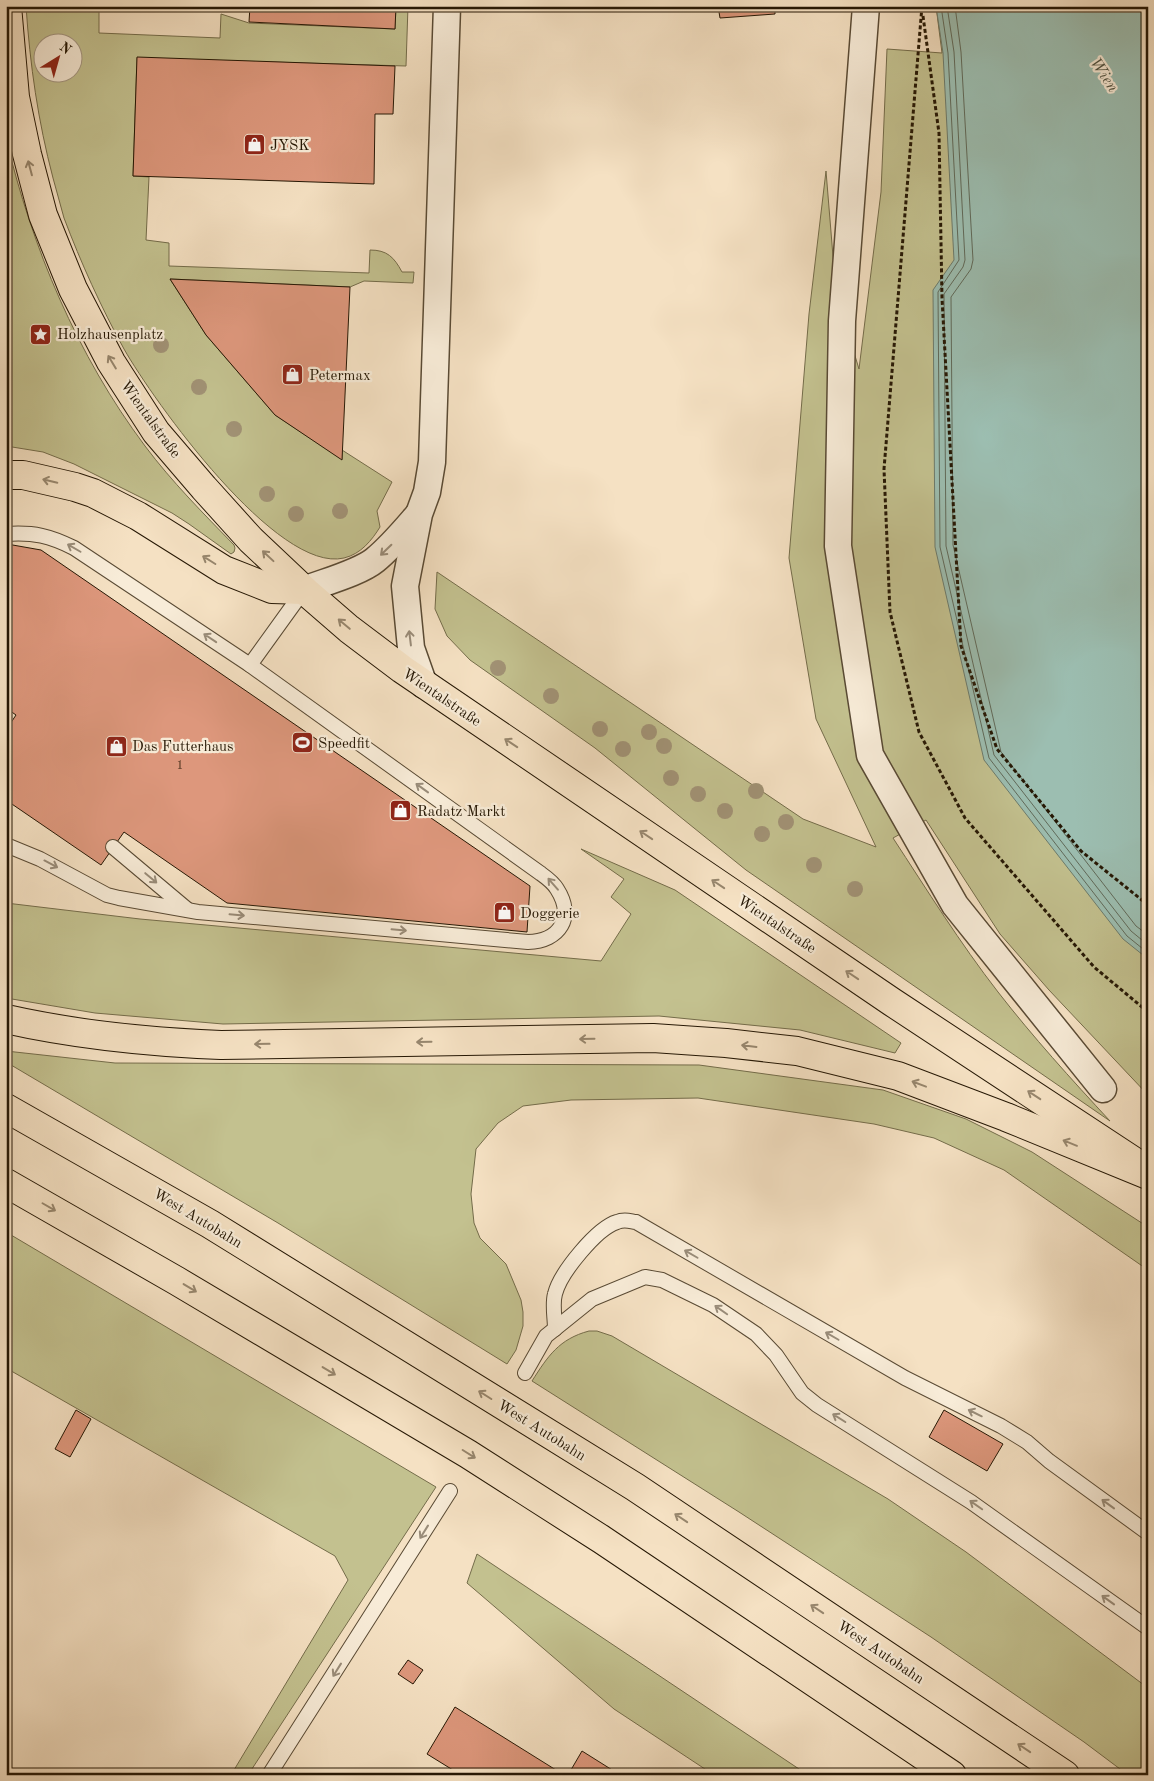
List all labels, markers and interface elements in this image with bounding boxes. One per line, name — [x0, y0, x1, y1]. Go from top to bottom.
north arrow — [32, 32, 82, 82]
text: N — [57, 40, 74, 57]
water label: Wien — [1086, 55, 1121, 95]
shop icon: JYSK — [242, 133, 266, 157]
place label: JYSK — [270, 139, 310, 154]
one-way arrow — [25, 160, 34, 176]
place icon: Holzhausenplatz — [29, 322, 53, 346]
place label: Holzhausenplatz — [57, 328, 163, 343]
one-way arrow — [106, 356, 116, 370]
shop icon: Petermax — [281, 363, 305, 387]
place label: Petermax — [309, 369, 371, 384]
street label: Wientalstraße — [117, 379, 183, 461]
one-way arrow — [43, 476, 59, 485]
one-way arrow — [68, 543, 82, 553]
one-way arrow — [380, 543, 392, 555]
one-way arrow — [262, 550, 275, 562]
one-way arrow — [202, 555, 216, 565]
one-way arrow — [337, 618, 350, 630]
one-way arrow — [405, 631, 415, 647]
one-way arrow — [203, 633, 217, 643]
street label: Wientalstraße — [399, 667, 483, 730]
sports icon: Speedfit — [290, 731, 314, 755]
shop icon: Das Futterhaus — [104, 734, 128, 758]
place label: Speedfit — [318, 737, 370, 752]
one-way arrow — [504, 738, 518, 748]
place label: Das Futterhaus — [132, 740, 234, 755]
house number: 1 — [177, 760, 183, 772]
one-way arrow — [415, 783, 429, 793]
shop icon: Radatz Markt — [389, 799, 413, 823]
place label: Radatz Markt — [417, 805, 506, 820]
one-way arrow — [639, 829, 653, 839]
one-way arrow — [43, 860, 58, 870]
one-way arrow — [144, 873, 157, 884]
one-way arrow — [547, 878, 558, 891]
one-way arrow — [711, 878, 725, 888]
street label: Wientalstraße — [734, 894, 818, 957]
shop icon: Doggerie — [492, 901, 516, 925]
place label: Doggerie — [520, 907, 579, 922]
one-way arrow — [229, 911, 245, 920]
one-way arrow — [391, 926, 407, 935]
one-way arrow — [845, 970, 859, 980]
one-way arrow — [579, 1034, 596, 1044]
one-way arrow — [417, 1037, 433, 1047]
one-way arrow — [254, 1039, 270, 1049]
one-way arrow — [741, 1041, 757, 1051]
one-way arrow — [912, 1079, 927, 1088]
one-way arrow — [1027, 1090, 1041, 1100]
one-way arrow — [1063, 1138, 1078, 1148]
street label: West Autobahn — [150, 1187, 244, 1252]
one-way arrow — [41, 1203, 55, 1213]
one-way arrow — [684, 1249, 699, 1259]
one-way arrow — [182, 1284, 196, 1294]
one-way arrow — [714, 1305, 728, 1315]
one-way arrow — [824, 1331, 839, 1341]
one-way arrow — [322, 1367, 336, 1377]
one-way arrow — [478, 1389, 492, 1399]
street label: West Autobahn — [494, 1398, 588, 1464]
one-way arrow — [967, 1408, 982, 1418]
one-way arrow — [832, 1413, 846, 1423]
one-way arrow — [461, 1450, 475, 1460]
one-way arrow — [1102, 1499, 1115, 1510]
one-way arrow — [969, 1500, 983, 1510]
one-way arrow — [675, 1513, 689, 1523]
one-way arrow — [419, 1525, 429, 1539]
one-way arrow — [1101, 1595, 1115, 1605]
one-way arrow — [810, 1604, 824, 1614]
street label: West Autobahn — [834, 1619, 926, 1688]
one-way arrow — [332, 1662, 342, 1676]
one-way arrow — [1018, 1743, 1032, 1753]

